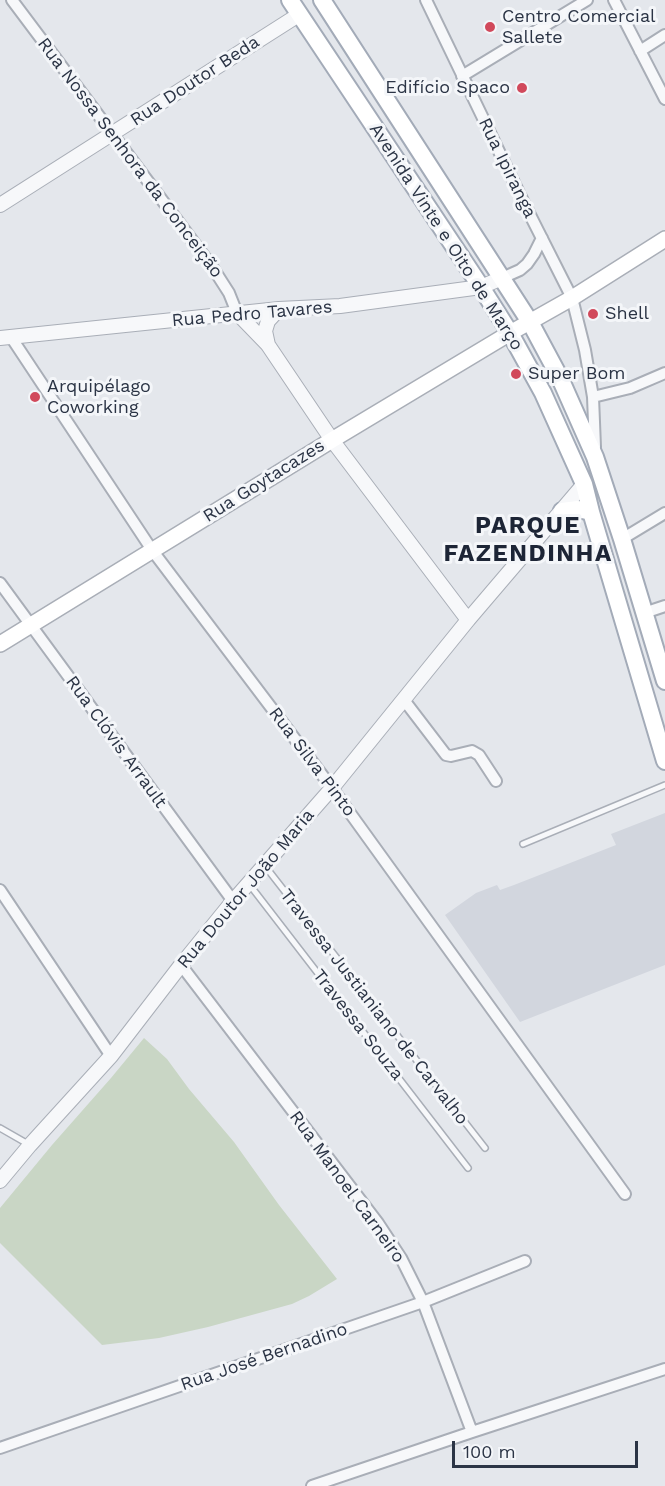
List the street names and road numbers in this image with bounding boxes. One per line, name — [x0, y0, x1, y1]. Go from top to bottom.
street label: Rua Doutor Beda — [126, 31, 264, 131]
street label: Rua Nossa Senhora da Conceição — [33, 34, 227, 282]
street label: Rua Ipiranga — [473, 114, 541, 222]
street label: Avenida Vinte e Oito de Março — [364, 119, 528, 355]
street label: Rua Pedro Tavares — [171, 296, 333, 332]
street label: Rua Goytacazes — [199, 435, 329, 527]
street label: Rua Clóvis Arrault — [61, 672, 171, 812]
street label: Rua Silva Pinto — [264, 703, 360, 821]
street label: Rua Doutor João Maria — [173, 805, 319, 973]
street label: Travessa Justianiano de Carvalho — [275, 885, 473, 1129]
street label: Travessa Souza — [308, 965, 408, 1085]
street label: Rua Manoel Carneiro — [285, 1107, 409, 1267]
street label: Rua José Bernadino — [178, 1318, 350, 1396]

